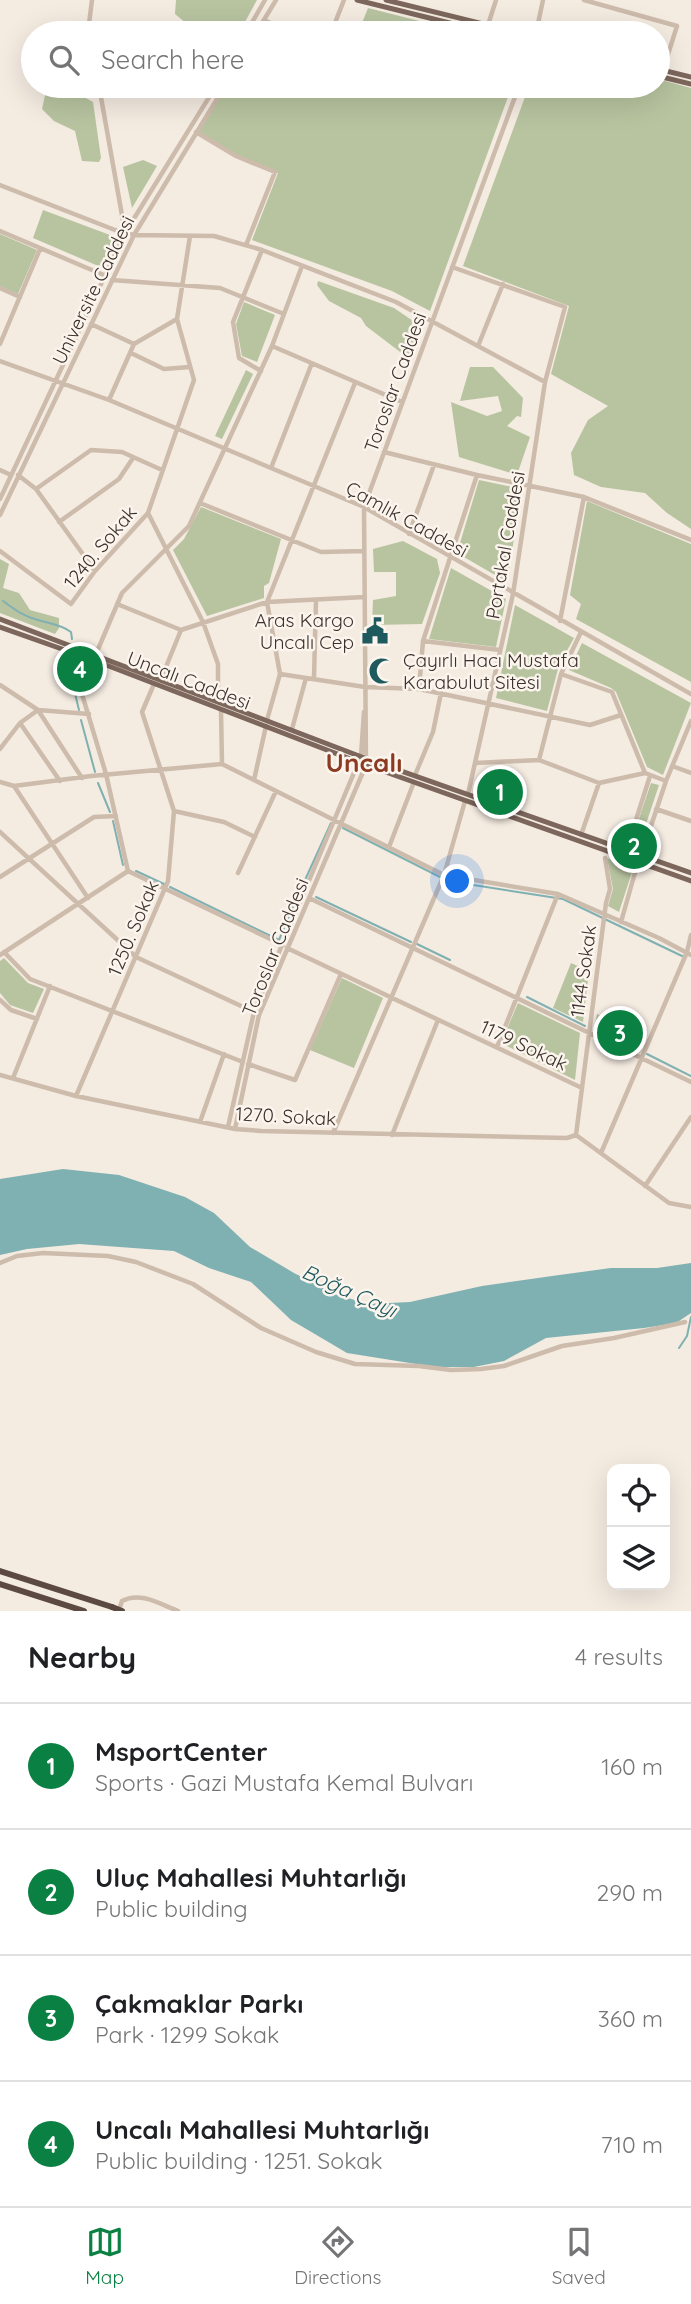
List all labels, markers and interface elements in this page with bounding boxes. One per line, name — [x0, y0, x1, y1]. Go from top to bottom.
search box — [21, 21, 670, 98]
icon: search — [45, 41, 83, 79]
text: Search here — [101, 43, 245, 76]
street label: Universite Caddesi — [47, 212, 139, 368]
street label: Toroslar Caddesi — [359, 309, 431, 455]
street label: Portakal Caddesi — [480, 469, 530, 621]
street label: Çamlık Caddesi — [342, 476, 472, 562]
street label: 1240. Sokak — [58, 501, 142, 593]
place label: Aras Kargo Uncalı Cep — [255, 608, 354, 654]
public building icon: Aras Kargo Uncalı Cep — [360, 616, 390, 646]
pin: 4 — [57, 643, 103, 695]
street label: Uncalı Caddesi — [124, 645, 254, 715]
place label: Çayırlı Hacı Mustafa Karabulut Sitesi — [403, 648, 579, 694]
mosque icon: Çayırlı Hacı Mustafa Karabulut Sitesi — [367, 656, 397, 686]
district label: Uncalı — [326, 746, 402, 779]
pin: 1 — [477, 766, 523, 818]
pin: 2 — [611, 820, 657, 872]
your location — [440, 864, 474, 898]
street label: Toroslar Caddesi — [236, 874, 314, 1020]
street label: 1250. Sokak — [102, 876, 164, 980]
street label: 1144 Sokak — [565, 923, 601, 1019]
pin: 3 — [597, 1007, 643, 1059]
street label: 1179 Sokak — [477, 1014, 571, 1076]
street label: 1270. Sokak — [235, 1101, 337, 1131]
water label: Boğa Çayı — [298, 1258, 402, 1323]
map controls — [607, 1464, 670, 1590]
button: locate — [607, 1464, 670, 1527]
button: layers — [607, 1527, 670, 1590]
text: Nearby — [28, 1638, 136, 1676]
text: 4 results — [575, 1642, 663, 1671]
text: MsportCenter — [95, 1735, 268, 1768]
text: 1 — [47, 1752, 55, 1781]
text: 160 m — [601, 1752, 663, 1781]
text: Sports · Gazi Mustafa Kemal Bulvarı — [95, 1768, 473, 1797]
text: Uluç Mahallesi Muhtarlığı — [95, 1861, 406, 1894]
text: 2 — [44, 1878, 58, 1907]
text: 290 m — [596, 1878, 663, 1907]
text: Public building — [95, 1894, 248, 1923]
text: Çakmaklar Parkı — [95, 1987, 303, 2020]
text: 3 — [45, 2004, 57, 2033]
text: 360 m — [598, 2004, 663, 2033]
text: Park · 1299 Sokak — [95, 2020, 279, 2049]
text: Uncalı Mahallesi Muhtarlığı — [95, 2113, 429, 2146]
text: 4 — [44, 2130, 58, 2159]
text: 710 m — [601, 2130, 663, 2159]
text: Public building · 1251. Sokak — [95, 2146, 383, 2175]
tab: Map — [85, 2223, 124, 2289]
tab: Directions — [294, 2223, 381, 2289]
tab: Saved — [552, 2223, 606, 2289]

